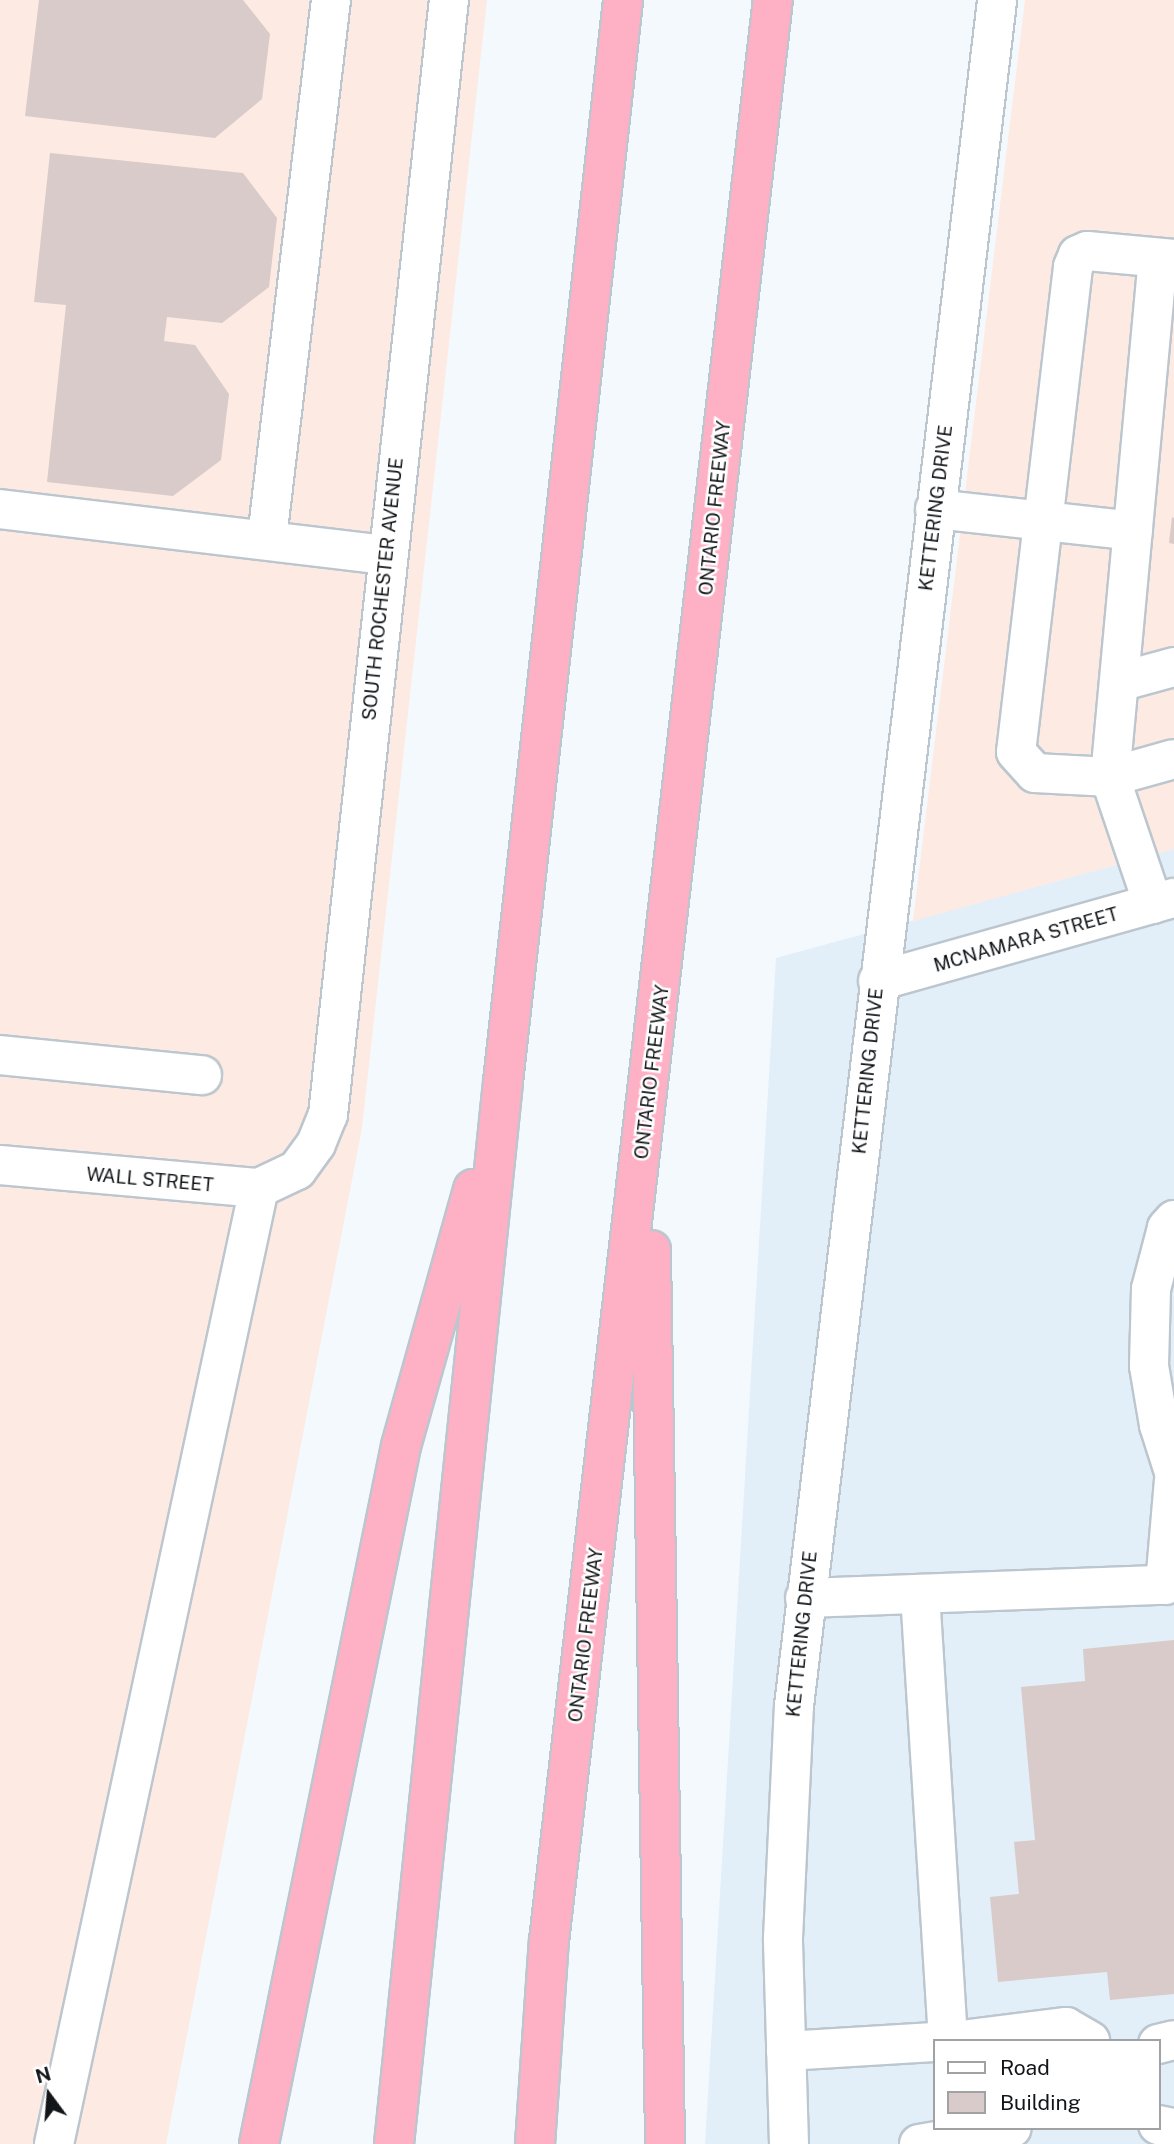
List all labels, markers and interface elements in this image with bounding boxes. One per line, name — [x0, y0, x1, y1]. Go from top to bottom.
street label: ONTARIO FREEWAY — [694, 419, 736, 597]
street label: KETTERING DRIVE — [915, 424, 957, 592]
street label: SOUTH ROCHESTER AVENUE — [358, 456, 408, 722]
street label: MCNAMARA STREET — [931, 903, 1121, 977]
street label: ONTARIO FREEWAY — [630, 983, 674, 1161]
street label: KETTERING DRIVE — [848, 987, 888, 1155]
street label: WALL STREET — [85, 1163, 215, 1197]
street label: ONTARIO FREEWAY — [564, 1546, 608, 1724]
street label: KETTERING DRIVE — [782, 1550, 822, 1718]
legend — [932, 2039, 1160, 2130]
text: Road — [1000, 2055, 1050, 2080]
north arrow — [14, 2060, 84, 2130]
text: N — [33, 2062, 53, 2087]
text: Building — [1000, 2090, 1081, 2115]

